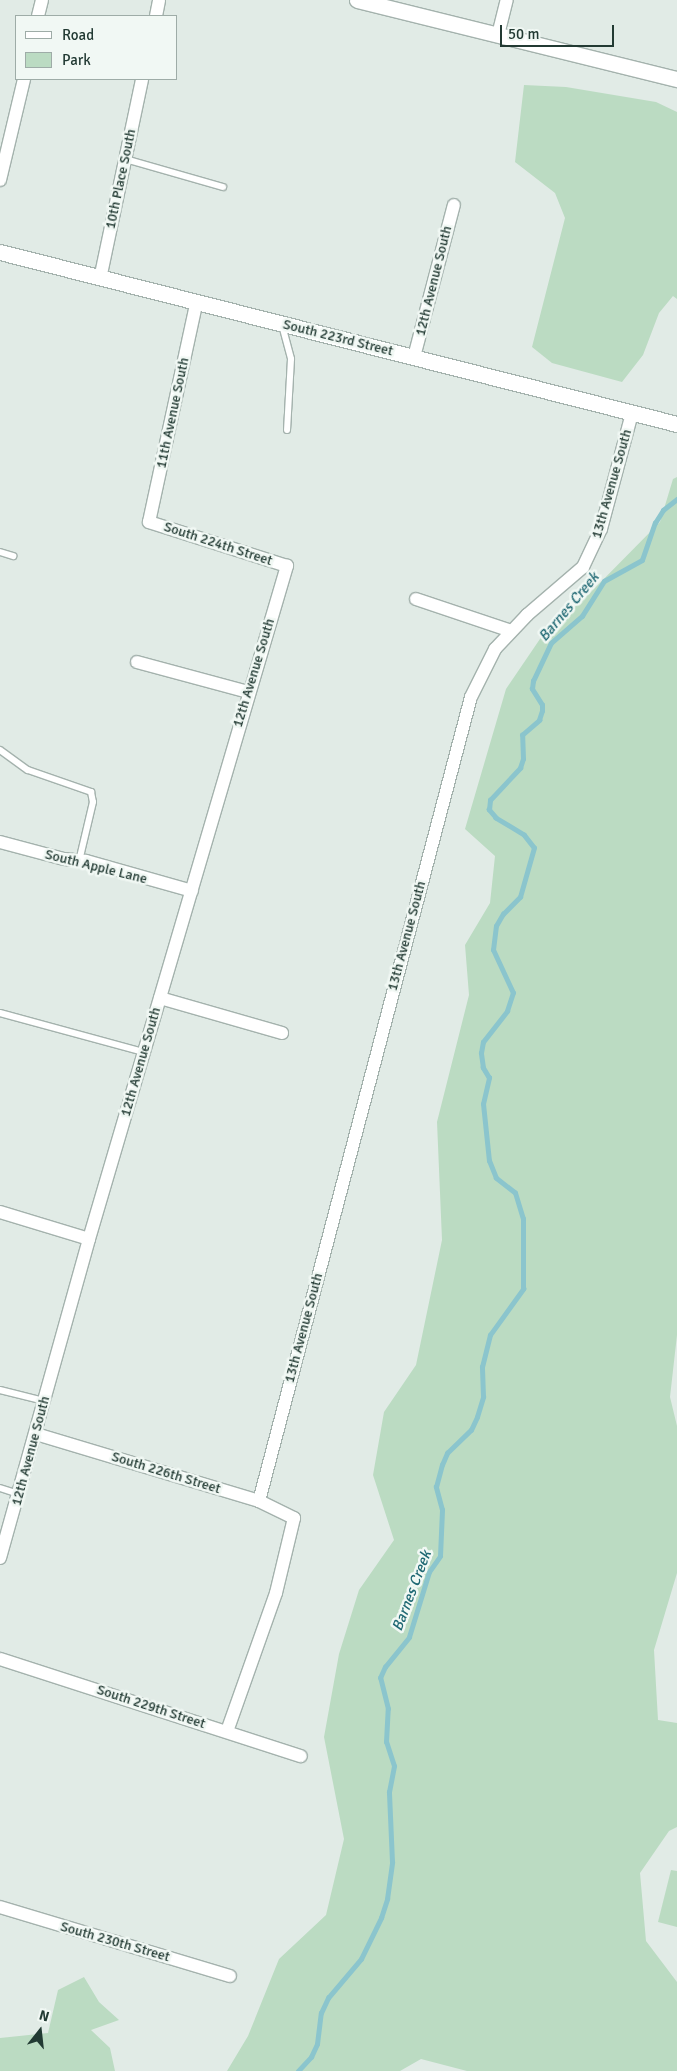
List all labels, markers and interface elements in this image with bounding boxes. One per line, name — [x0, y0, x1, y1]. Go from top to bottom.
legend — [15, 15, 178, 80]
scale bar — [502, 15, 616, 47]
text: 50 m — [508, 25, 539, 43]
text: Road — [62, 26, 94, 44]
text: Park — [62, 51, 91, 69]
street label: 10th Place South — [102, 128, 140, 230]
street label: 12th Avenue South — [412, 224, 456, 338]
street label: South 223rd Street — [281, 316, 395, 360]
street label: 11th Avenue South — [153, 356, 193, 470]
street label: 13th Avenue South — [588, 427, 636, 541]
street label: South 224th Street — [162, 519, 274, 569]
water label: Barnes Creek — [535, 569, 603, 645]
street label: 12th Avenue South — [229, 617, 279, 729]
street label: South Apple Lane — [43, 846, 149, 888]
street label: 13th Avenue South — [384, 879, 430, 993]
street label: 12th Avenue South — [117, 1005, 165, 1119]
street label: 13th Avenue South — [281, 1271, 327, 1385]
street label: 12th Avenue South — [8, 1394, 54, 1508]
street label: South 226th Street — [109, 1448, 223, 1498]
water label: Barnes Creek — [388, 1548, 436, 1634]
street label: South 229th Street — [95, 1682, 207, 1732]
street label: South 230th Street — [58, 1918, 172, 1966]
north arrow — [15, 2006, 65, 2056]
text: N — [37, 2007, 51, 2026]

